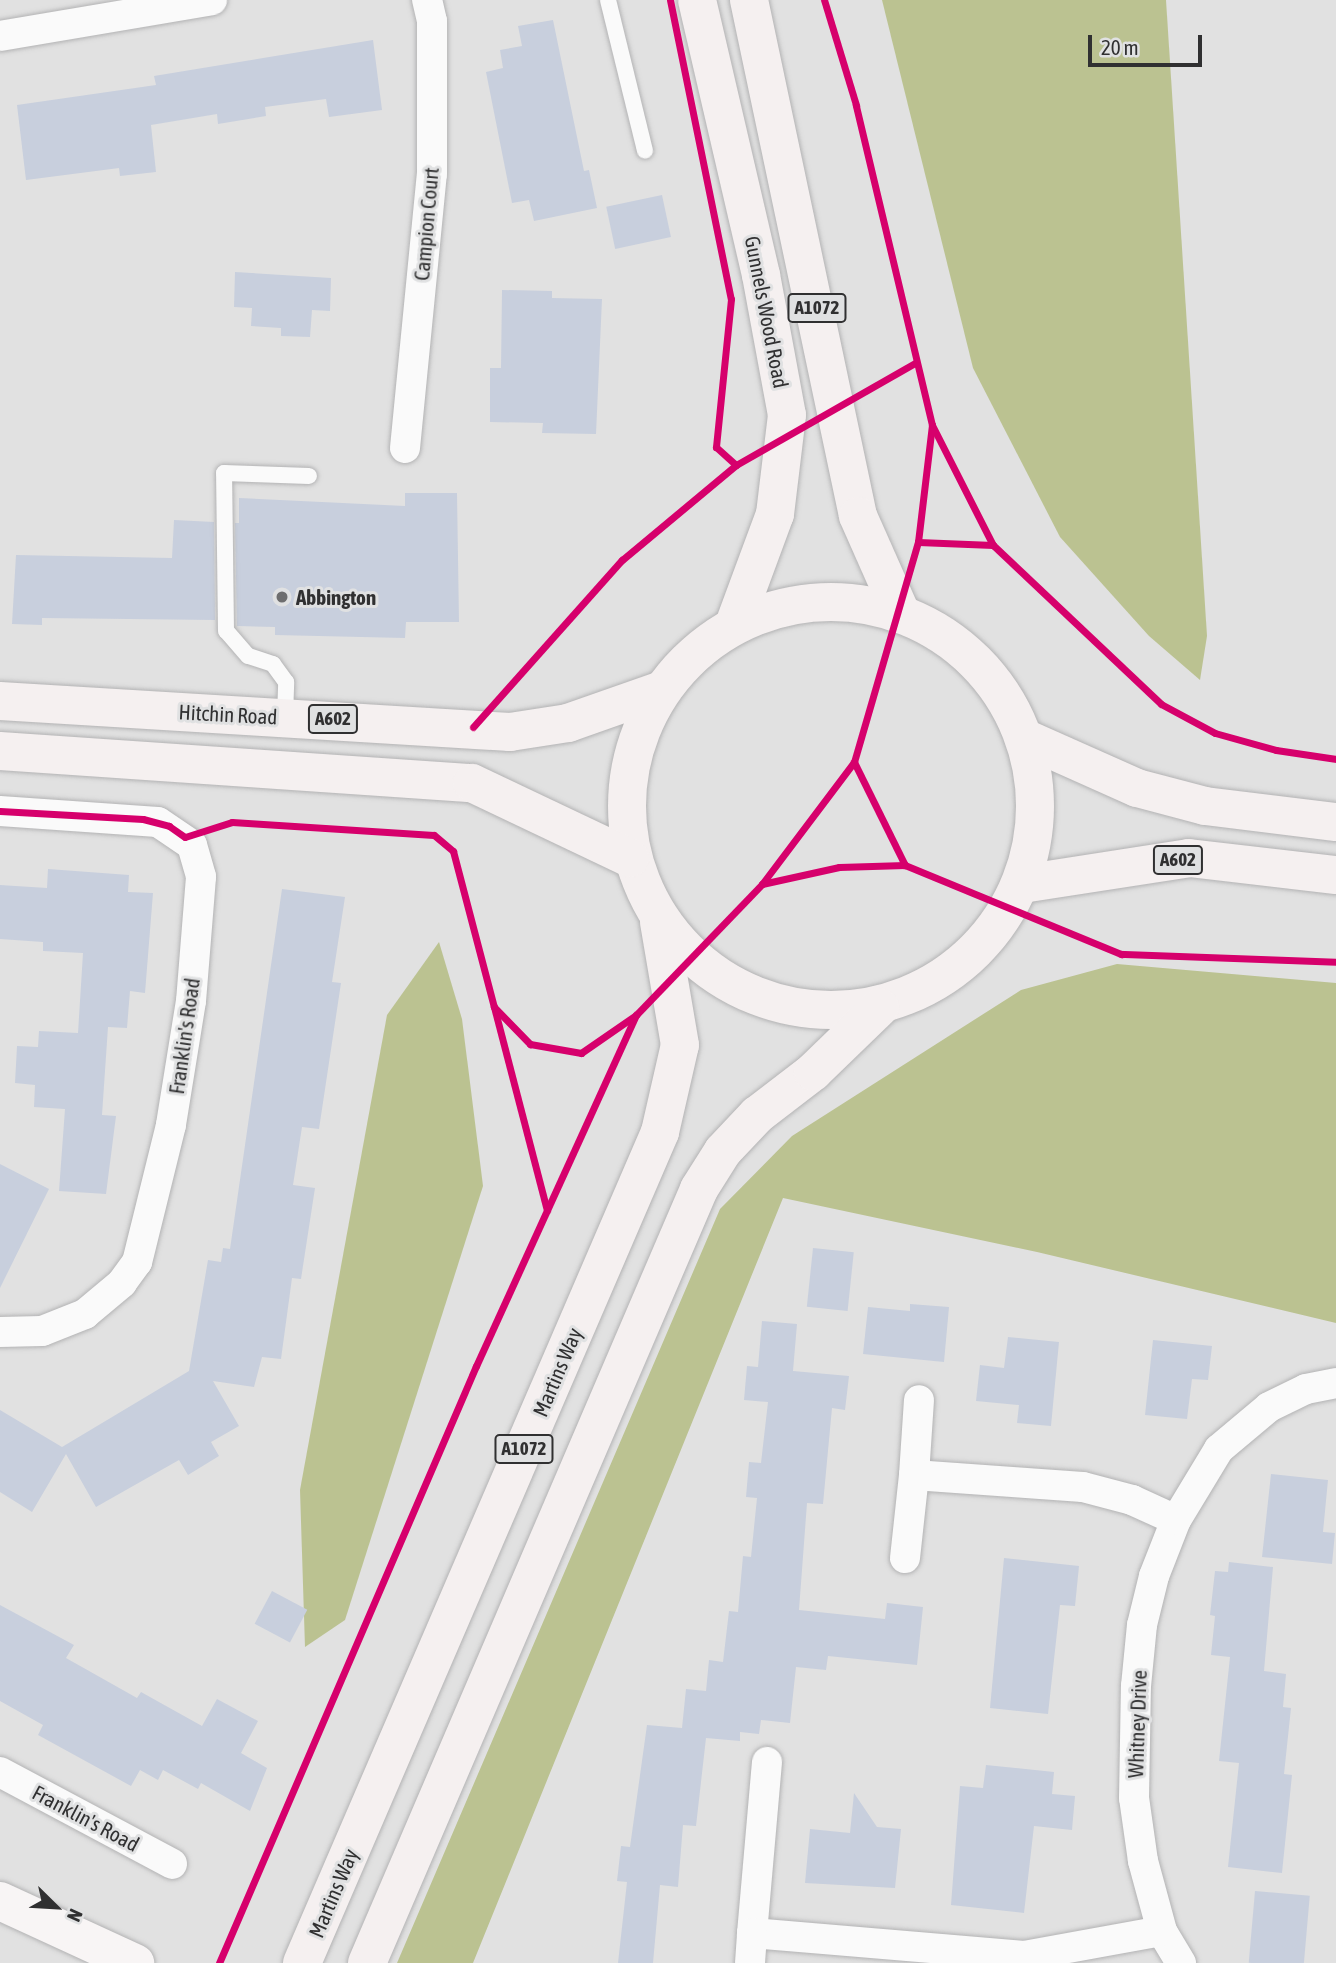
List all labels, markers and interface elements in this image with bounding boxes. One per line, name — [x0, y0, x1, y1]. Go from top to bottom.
scale bar — [1091, 21, 1205, 65]
text: 20 m — [1101, 35, 1139, 59]
street label: Campion Court — [408, 166, 444, 282]
street label: Gunnels Wood Road — [740, 234, 794, 390]
road number: A1072 — [787, 292, 847, 324]
place label: Abbington — [296, 584, 376, 610]
marker: Abbington — [274, 589, 290, 605]
street label: Hitchin Road — [178, 699, 278, 729]
road number: A602 — [307, 704, 359, 734]
road number: A602 — [1152, 845, 1204, 876]
street label: Franklin's Road — [163, 976, 205, 1096]
street label: Martins Way — [527, 1324, 587, 1420]
road number: A1072 — [494, 1434, 554, 1464]
street label: Whitney Drive — [1123, 1670, 1151, 1778]
street label: Franklin's Road — [28, 1779, 144, 1857]
street label: Martins Way — [303, 1845, 363, 1941]
north arrow — [21, 1872, 91, 1942]
text: N — [63, 1906, 88, 1925]

